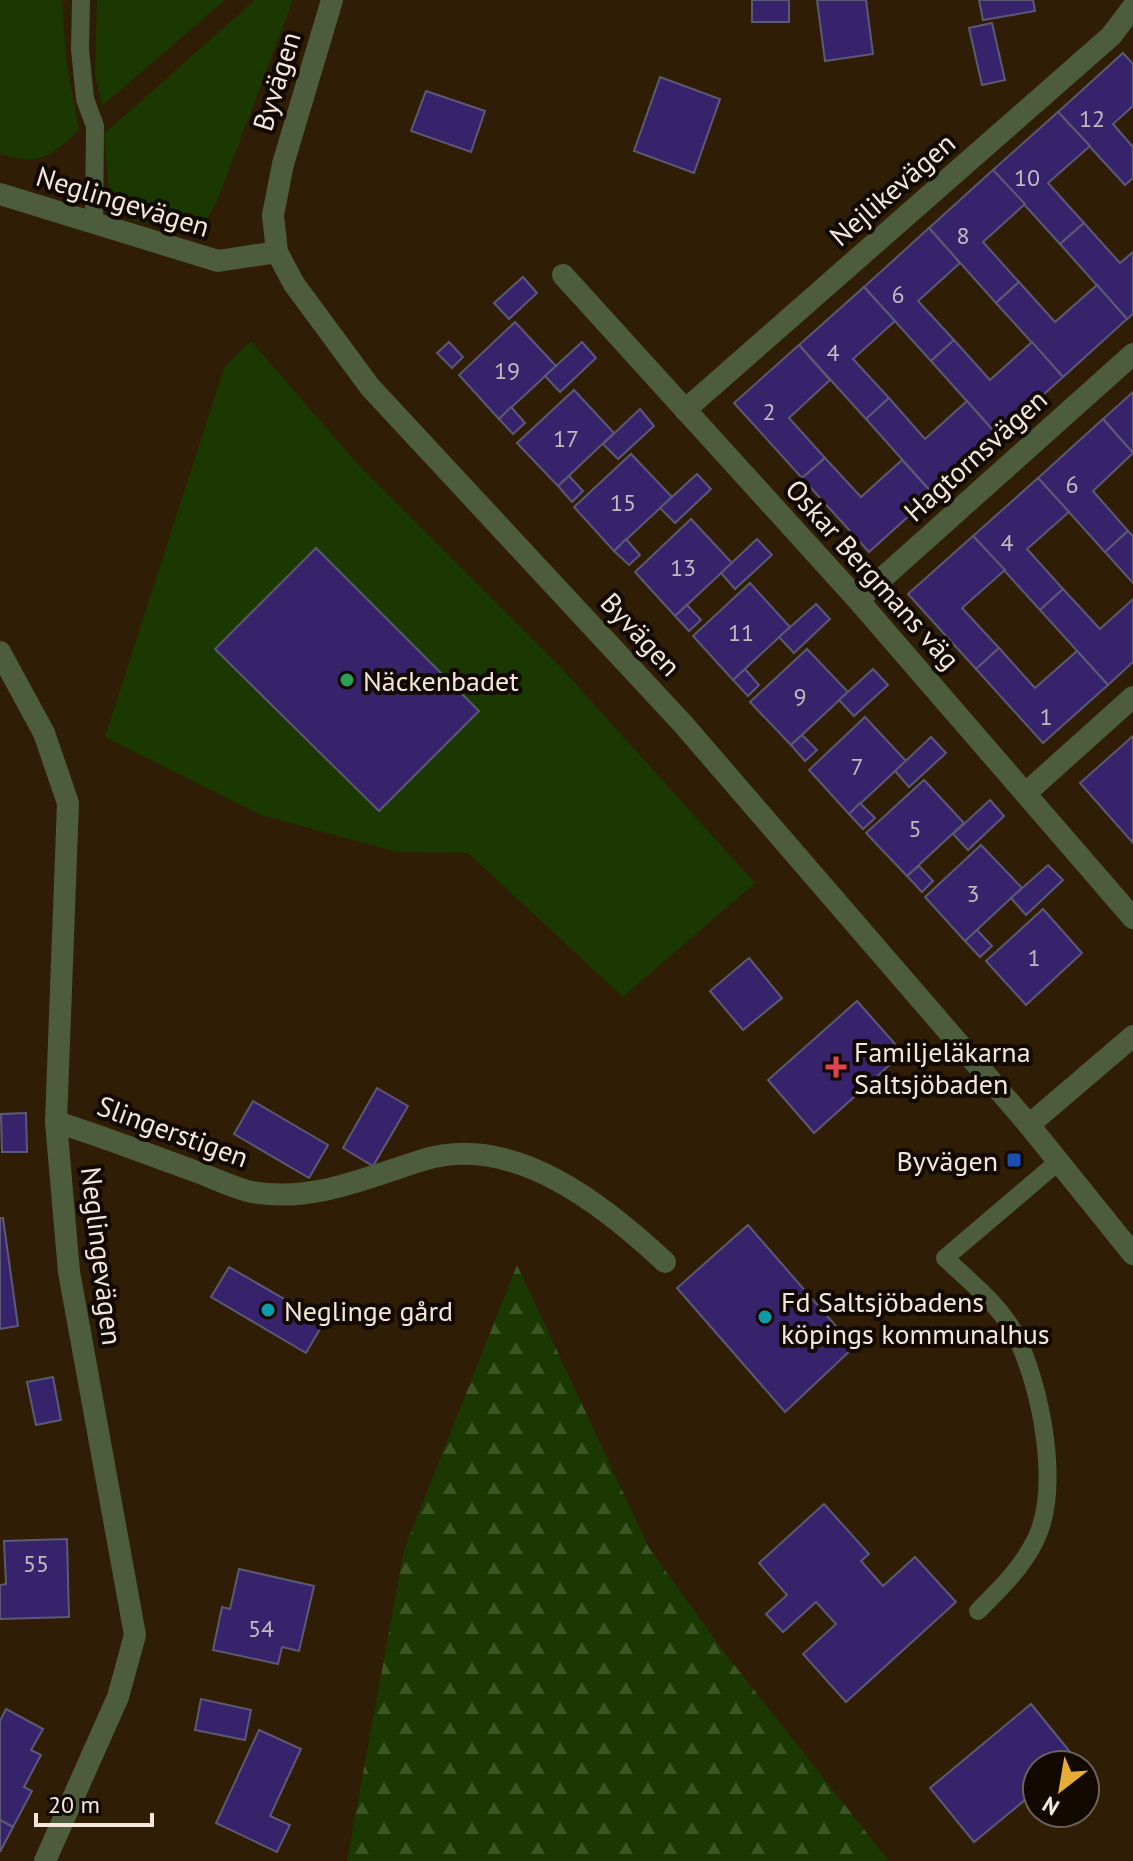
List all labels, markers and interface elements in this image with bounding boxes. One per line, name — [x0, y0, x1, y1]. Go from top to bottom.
street label: Byvägen — [243, 27, 309, 135]
house number: 12 — [1079, 103, 1105, 134]
street label: Nejlikevägen — [821, 124, 963, 254]
street label: Neglingevägen — [32, 157, 214, 245]
house number: 10 — [1014, 162, 1040, 193]
house number: 8 — [956, 220, 970, 251]
house number: 6 — [891, 279, 905, 310]
house number: 4 — [826, 337, 840, 368]
house number: 19 — [494, 355, 520, 386]
street label: Hagtornsvägen — [896, 381, 1054, 529]
house number: 2 — [762, 396, 776, 427]
house number: 17 — [553, 423, 579, 454]
house number: 6 — [1065, 469, 1079, 500]
street label: Oskar Bergmans väg — [778, 471, 968, 677]
house number: 15 — [610, 487, 636, 518]
house number: 4 — [1000, 527, 1014, 558]
house number: 13 — [670, 552, 696, 583]
street label: Byvägen — [593, 584, 689, 684]
house number: 11 — [728, 617, 754, 648]
place label: Näckenbadet — [363, 662, 519, 699]
marker: Näckenbadet — [338, 671, 356, 689]
house number: 9 — [793, 681, 807, 712]
house number: 1 — [1039, 701, 1053, 732]
house number: 7 — [850, 751, 864, 782]
house number: 5 — [908, 813, 922, 844]
house number: 3 — [966, 878, 980, 909]
house number: 1 — [1027, 942, 1041, 973]
place label: Familjeläkarna Saltsjöbaden — [854, 1033, 1031, 1102]
marker: Familjeläkarna Saltsjöbaden — [825, 1056, 847, 1078]
street label: Slingerstigen — [92, 1087, 254, 1175]
place label: Byvägen — [896, 1142, 998, 1179]
marker: Byvägen — [1005, 1151, 1023, 1169]
street label: Neglingevägen — [73, 1165, 131, 1347]
place label: Fd Saltsjöbadens köpings kommunalhus — [781, 1283, 1050, 1352]
place label: Neglinge gård — [284, 1292, 453, 1329]
marker: Neglinge gård — [259, 1301, 277, 1319]
marker: Fd Saltsjöbadens köpings kommunalhus — [756, 1308, 774, 1326]
house number: 55 — [23, 1548, 49, 1579]
house number: 54 — [248, 1613, 274, 1644]
north arrow — [1021, 1749, 1101, 1829]
scale bar — [36, 1777, 152, 1827]
text: 20 m — [48, 1789, 100, 1820]
text: N — [1037, 1790, 1064, 1822]

